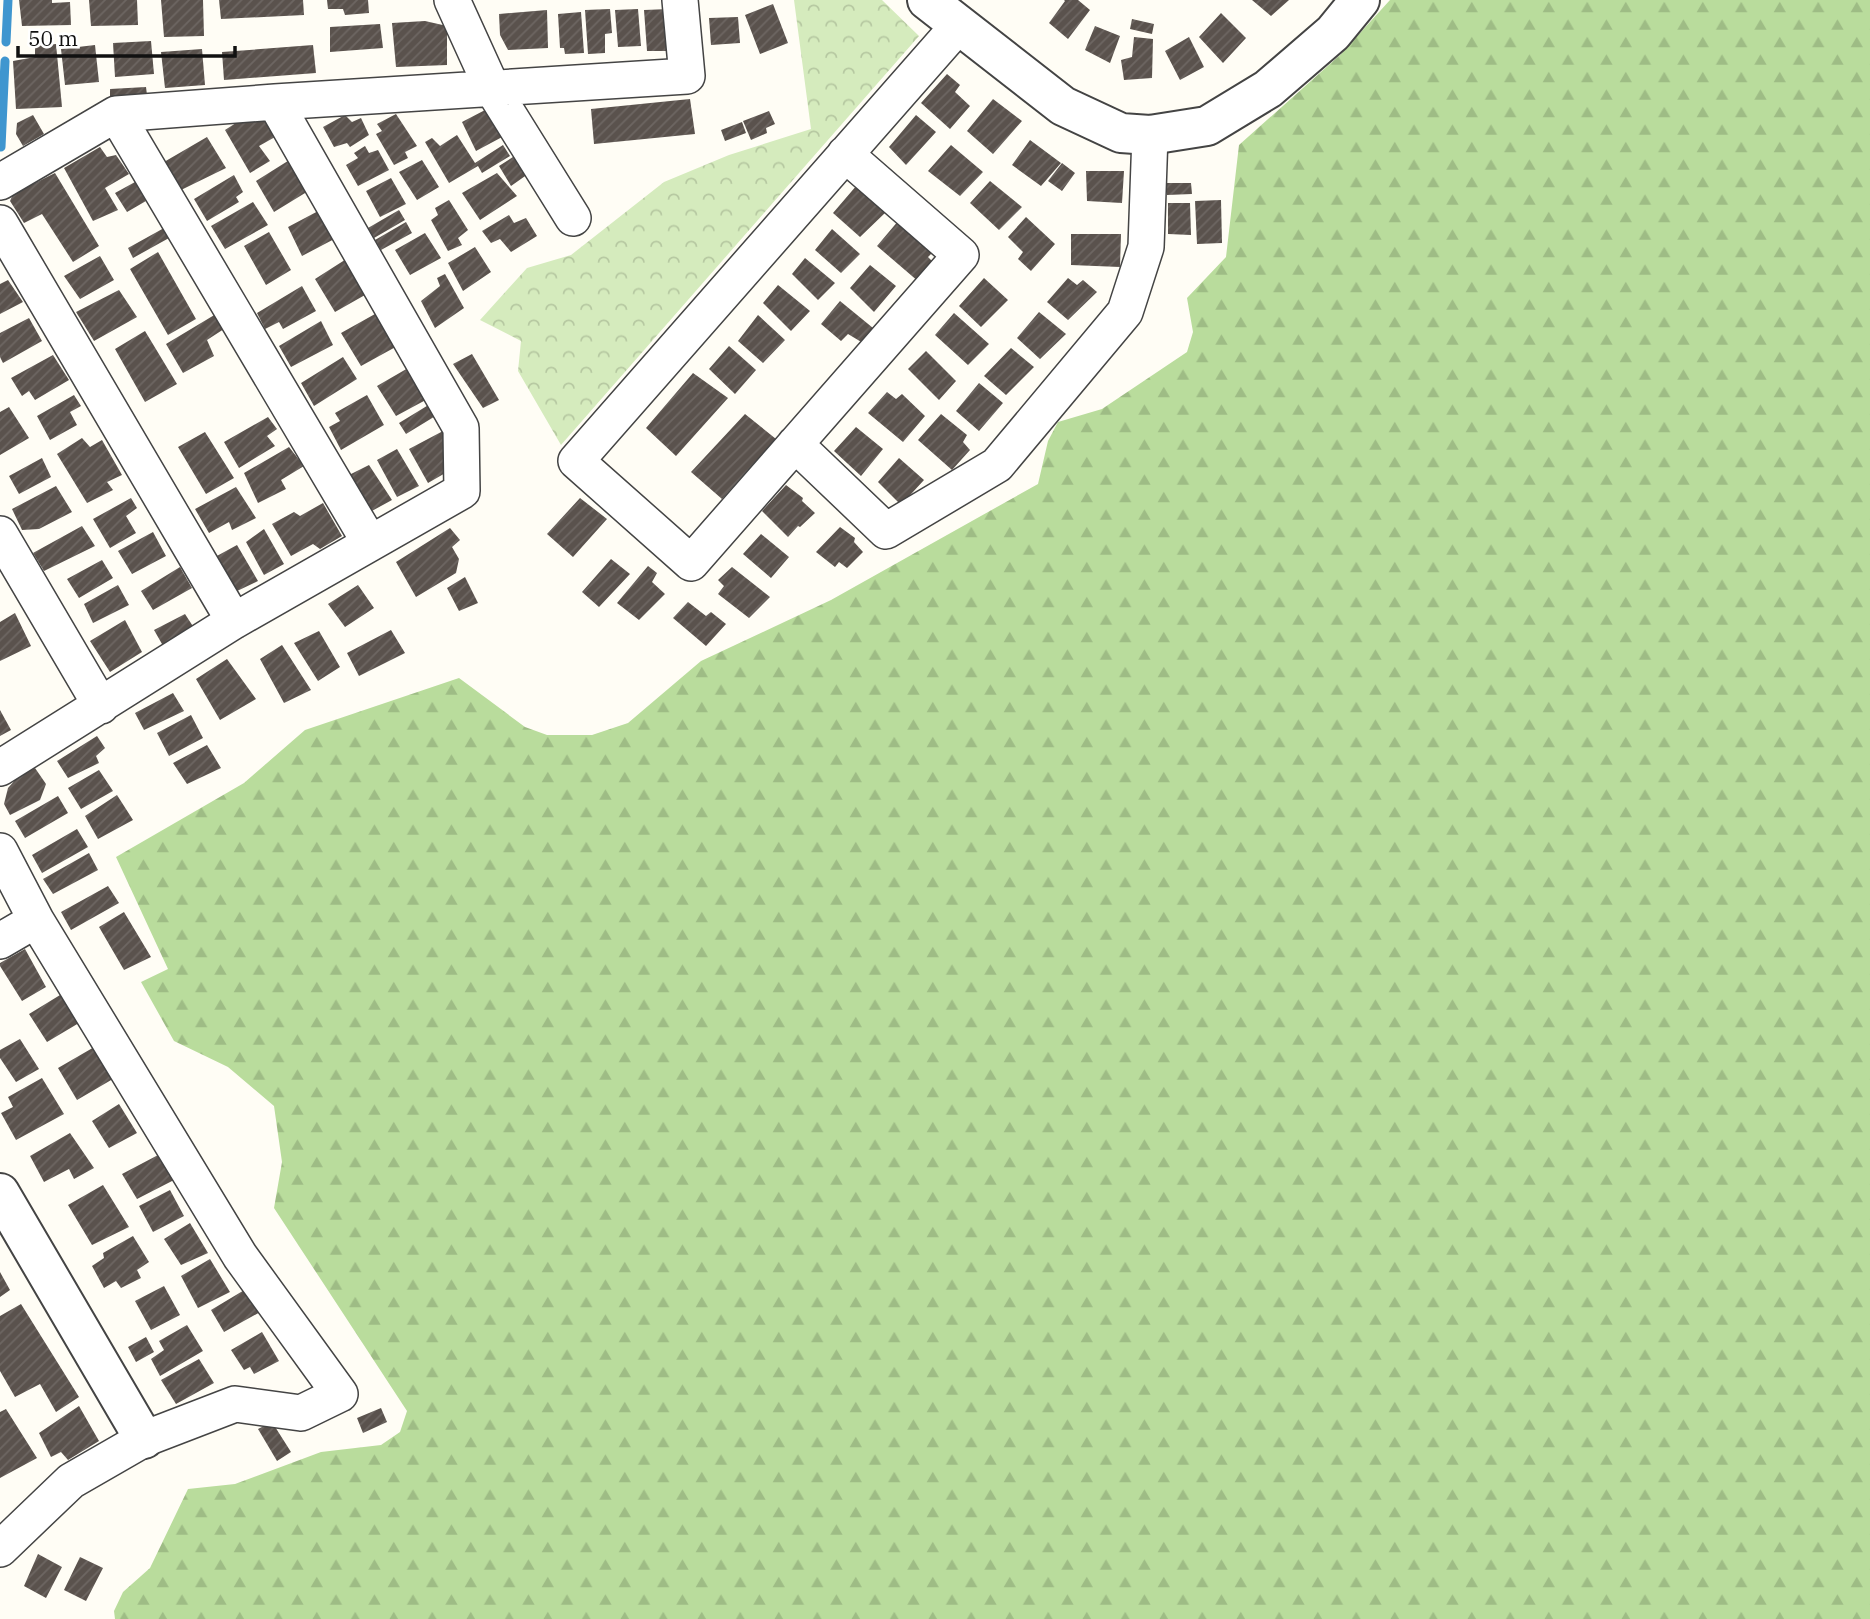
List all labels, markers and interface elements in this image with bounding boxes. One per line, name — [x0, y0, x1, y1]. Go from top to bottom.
scale bar — [18, 14, 234, 58]
text: 50 m — [28, 24, 78, 52]

